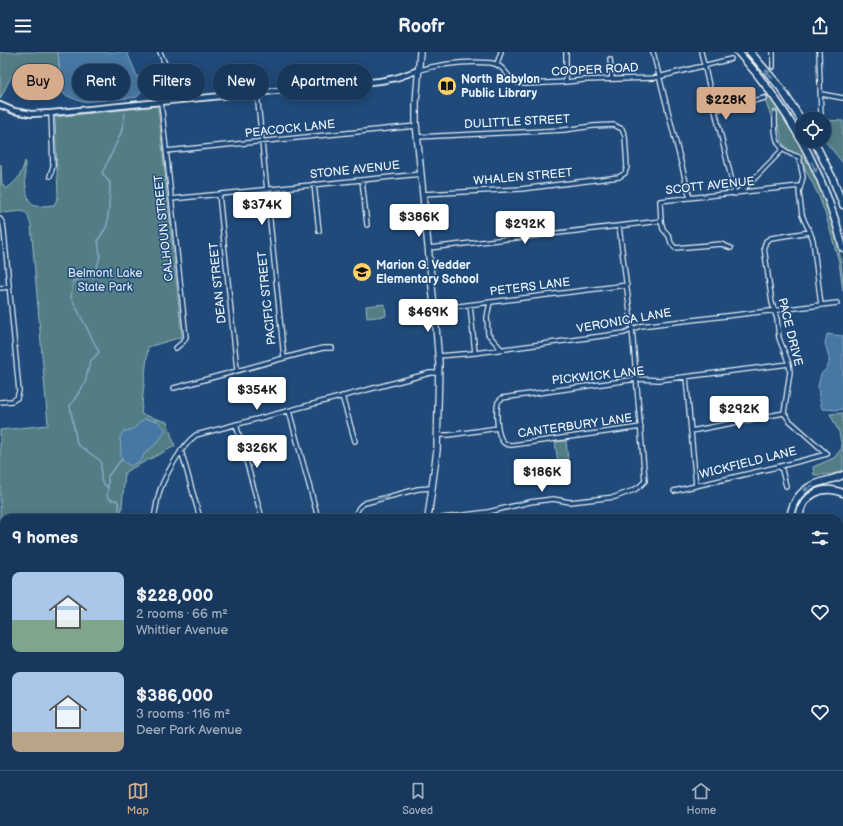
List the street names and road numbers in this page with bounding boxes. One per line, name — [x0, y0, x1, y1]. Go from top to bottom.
street label: COOPER ROAD — [551, 60, 639, 80]
street label: DULITTLE STREET — [464, 112, 571, 132]
street label: PEACOCK LANE — [244, 117, 336, 141]
street label: STONE AVENUE — [309, 158, 401, 182]
street label: WHALEN STREET — [473, 165, 574, 189]
street label: CALHOUN STREET — [151, 173, 177, 282]
street label: SCOTT AVENUE — [665, 174, 755, 198]
street label: DEAN STREET — [206, 241, 230, 324]
street label: PACIFIC STREET — [255, 250, 279, 346]
street label: PETERS LANE — [489, 275, 571, 299]
street label: PACE DRIVE — [774, 296, 806, 368]
street label: VERONICA LANE — [575, 305, 673, 337]
street label: PICKWICK LANE — [551, 364, 645, 388]
street label: CANTERBURY LANE — [517, 411, 633, 441]
street label: WICKFIELD LANE — [698, 444, 798, 482]

